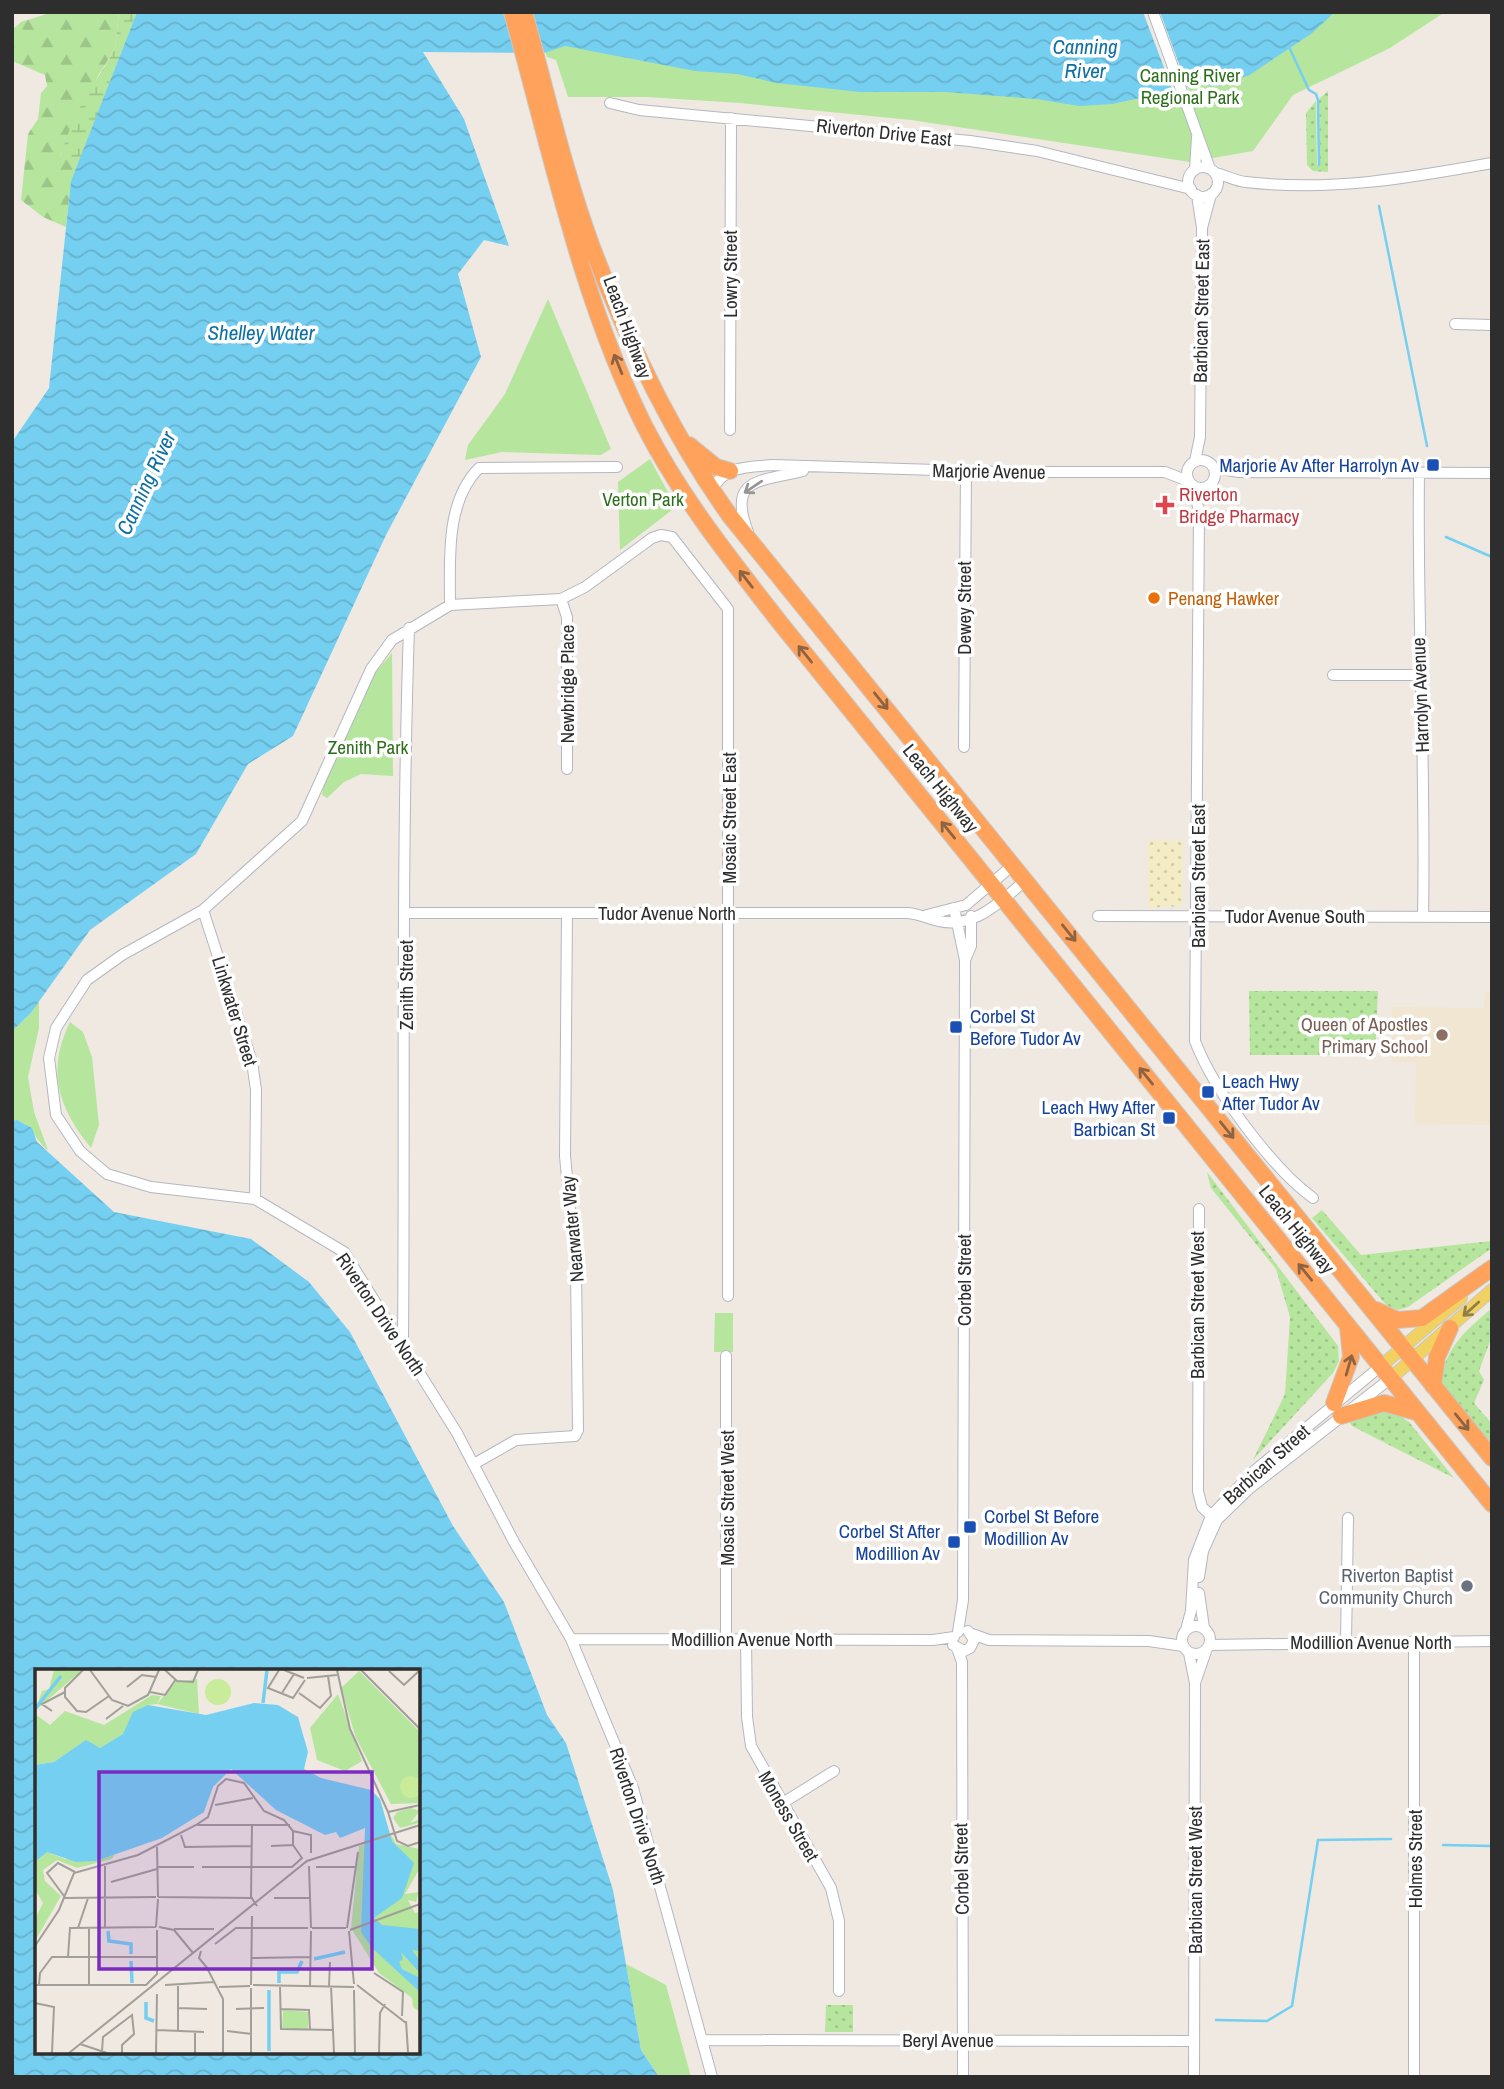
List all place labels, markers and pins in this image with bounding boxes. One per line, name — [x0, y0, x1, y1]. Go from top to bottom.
place label: Marjorie Av After Harrolyn Av — [1219, 452, 1419, 478]
marker: Marjorie Av After Harrolyn Av — [1425, 457, 1441, 473]
place label: Riverton Bridge Pharmacy — [1179, 481, 1300, 529]
marker: Riverton Bridge Pharmacy — [1157, 497, 1173, 513]
place label: Penang Hawker — [1168, 585, 1280, 611]
marker: Penang Hawker — [1146, 590, 1162, 606]
place label: Corbel St Before Tudor Av — [970, 1003, 1081, 1051]
place label: Queen of Apostles Primary School — [1301, 1011, 1428, 1059]
marker: Corbel St Before Tudor Av — [948, 1019, 964, 1035]
marker: Queen of Apostles Primary School — [1434, 1027, 1450, 1043]
place label: Leach Hwy After Tudor Av — [1221, 1068, 1320, 1116]
marker: Leach Hwy After Tudor Av — [1200, 1084, 1216, 1100]
place label: Leach Hwy After Barbican St — [1042, 1094, 1156, 1142]
marker: Leach Hwy After Barbican St — [1161, 1110, 1177, 1126]
place label: Corbel St Before Modillion Av — [984, 1503, 1099, 1551]
place label: Corbel St After Modillion Av — [839, 1518, 941, 1566]
marker: Corbel St Before Modillion Av — [962, 1519, 978, 1535]
marker: Corbel St After Modillion Av — [946, 1534, 962, 1550]
place label: Riverton Baptist Community Church — [1319, 1562, 1454, 1610]
marker: Riverton Baptist Community Church — [1459, 1578, 1475, 1594]

